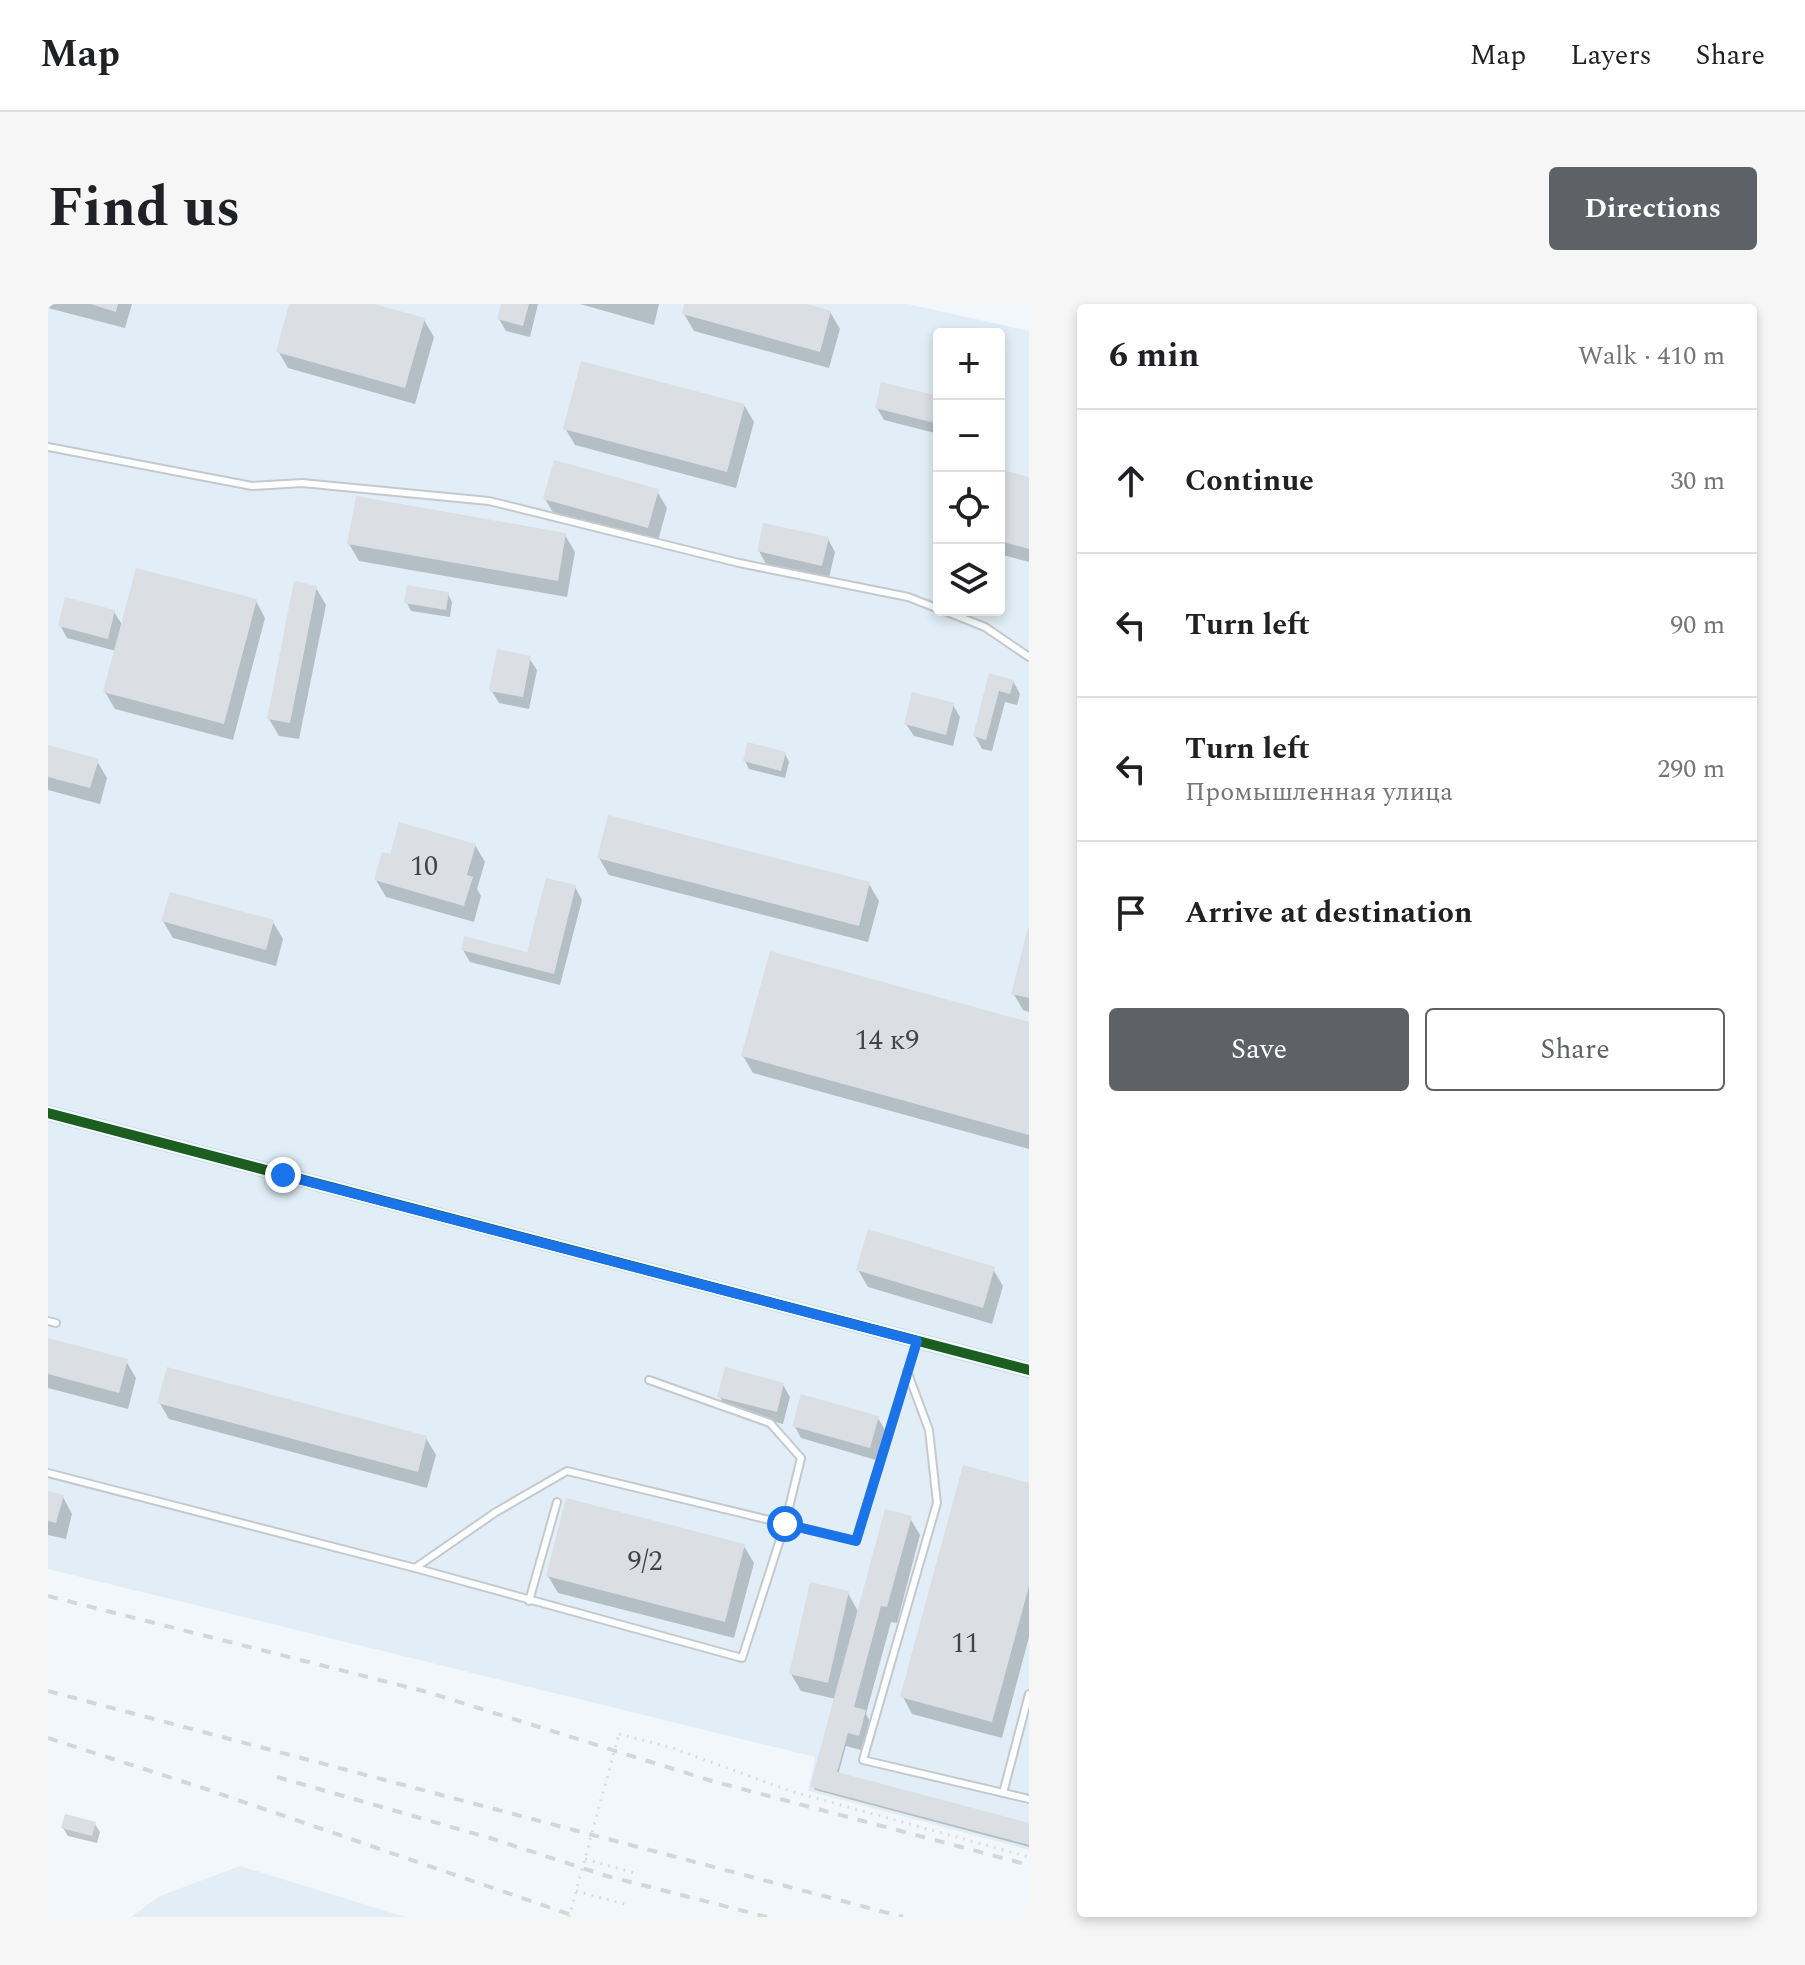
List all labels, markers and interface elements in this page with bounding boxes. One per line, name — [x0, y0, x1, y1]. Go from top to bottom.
text: Map — [40, 26, 120, 84]
text: Map — [1470, 34, 1526, 77]
text: Layers — [1570, 34, 1652, 77]
text: Share — [1696, 34, 1765, 77]
text: Find us — [48, 166, 241, 251]
button: Directions — [1549, 167, 1757, 250]
map controls — [933, 328, 1005, 616]
button: + — [933, 328, 1005, 400]
text: 6 min — [1109, 330, 1199, 382]
text: Walk · 410 m — [1578, 336, 1725, 376]
button: − — [933, 400, 1005, 472]
text: Continue — [1185, 458, 1314, 504]
icon: ahead — [1109, 459, 1153, 503]
text: 30 m — [1670, 461, 1725, 501]
button: locate — [933, 472, 1005, 544]
button: layers — [933, 544, 1005, 616]
text: Turn left — [1185, 602, 1310, 648]
icon: left — [1109, 603, 1153, 647]
text: 90 m — [1670, 605, 1725, 645]
text: Turn left — [1185, 726, 1310, 772]
icon: left — [1109, 747, 1153, 791]
text: 290 m — [1657, 749, 1725, 789]
text: Промышленная улица — [1185, 772, 1453, 812]
house number: 10 — [410, 845, 438, 888]
text: Arrive at destination — [1185, 890, 1472, 936]
icon: arrive — [1109, 891, 1153, 935]
button: Save — [1109, 1008, 1409, 1091]
button: Share — [1425, 1008, 1725, 1091]
house number: 14 к9 — [855, 1019, 919, 1062]
route end — [265, 1157, 301, 1193]
route start — [767, 1506, 803, 1542]
house number: 9/2 — [627, 1540, 663, 1583]
house number: 11 — [951, 1622, 979, 1665]

